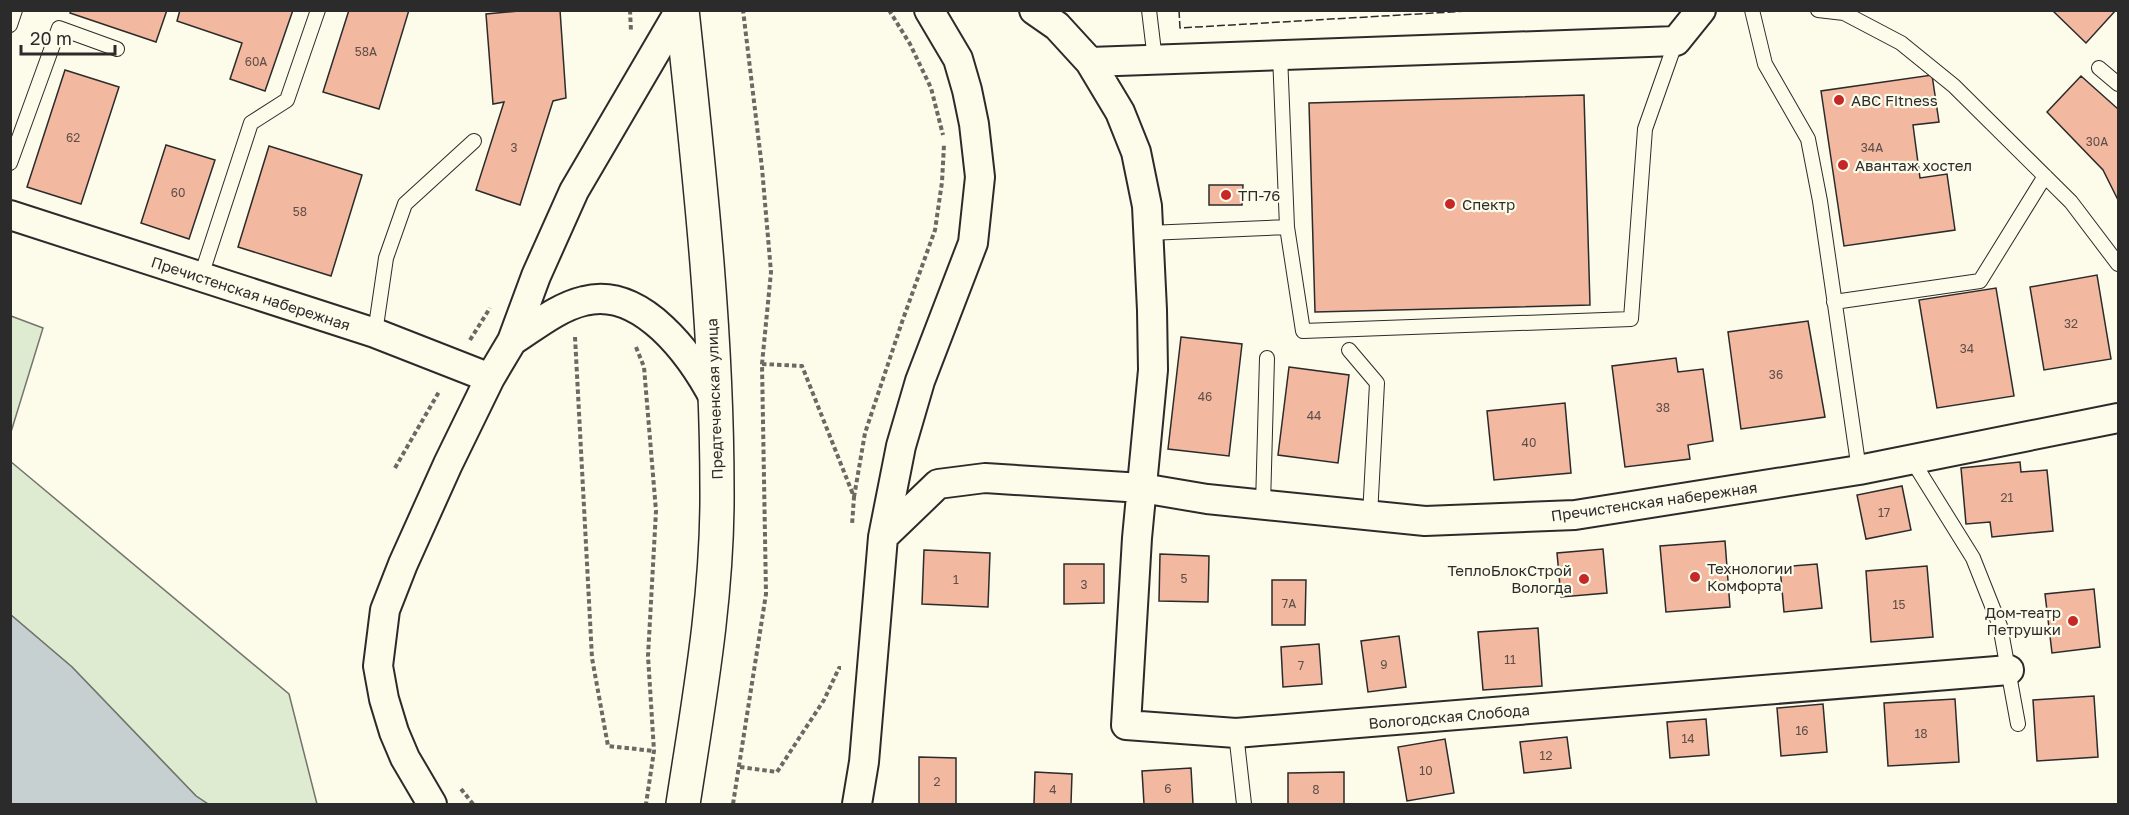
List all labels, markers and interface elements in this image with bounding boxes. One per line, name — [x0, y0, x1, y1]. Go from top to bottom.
scale bar — [21, 18, 116, 56]
text: 20 m — [30, 27, 72, 49]
house number: 58А — [355, 44, 377, 59]
house number: 60А — [245, 54, 267, 69]
place label: ABC Fitness — [1851, 91, 1938, 109]
marker: ABC Fitness — [1832, 93, 1846, 107]
house number: 62 — [66, 130, 80, 145]
house number: 30А — [2086, 134, 2108, 149]
house number: 3 — [510, 140, 518, 155]
house number: 34А — [1861, 140, 1883, 155]
place label: Авантаж хостел — [1855, 156, 1972, 174]
marker: Авантаж хостел — [1836, 158, 1850, 172]
house number: 60 — [171, 185, 185, 200]
place label: ТП-76 — [1238, 186, 1280, 204]
marker: ТП-76 — [1219, 188, 1233, 202]
place label: Спектр — [1462, 195, 1515, 213]
marker: Спектр — [1443, 197, 1457, 211]
house number: 58 — [293, 204, 307, 219]
street label: Пречистенская набережная — [149, 252, 353, 334]
house number: 32 — [2064, 316, 2078, 331]
street label: Предтеченская улица — [702, 318, 726, 480]
house number: 34 — [1960, 341, 1974, 356]
house number: 36 — [1769, 367, 1783, 382]
house number: 46 — [1198, 389, 1212, 404]
house number: 38 — [1656, 400, 1670, 415]
house number: 44 — [1307, 408, 1321, 423]
house number: 40 — [1522, 435, 1536, 450]
street label: Пречистенская набережная — [1550, 478, 1758, 524]
house number: 21 — [2001, 490, 2014, 505]
house number: 17 — [1878, 505, 1890, 520]
place label: Технологии Комфорта — [1707, 559, 1793, 594]
place label: ТеплоБлокСтрой Вологда — [1447, 561, 1572, 596]
marker: Технологии Комфорта — [1688, 570, 1702, 584]
house number: 5 — [1181, 571, 1188, 586]
house number: 1 — [953, 572, 959, 587]
marker: ТеплоБлокСтрой Вологда — [1577, 572, 1591, 586]
house number: 3 — [1080, 577, 1088, 592]
house number: 7А — [1282, 596, 1296, 611]
house number: 15 — [1893, 597, 1905, 612]
place label: Дом-театр Петрушки — [1985, 603, 2061, 638]
marker: Дом-театр Петрушки — [2066, 614, 2080, 628]
house number: 11 — [1504, 652, 1516, 667]
house number: 9 — [1380, 657, 1388, 672]
house number: 7 — [1298, 658, 1304, 673]
street label: Вологодская Слобода — [1368, 700, 1530, 732]
house number: 16 — [1795, 723, 1809, 738]
house number: 18 — [1914, 726, 1928, 741]
house number: 14 — [1681, 731, 1695, 746]
house number: 12 — [1540, 748, 1552, 763]
house number: 10 — [1419, 763, 1433, 778]
house number: 2 — [934, 774, 941, 789]
house number: 6 — [1164, 781, 1172, 796]
house number: 4 — [1049, 782, 1057, 797]
house number: 8 — [1312, 782, 1320, 797]

